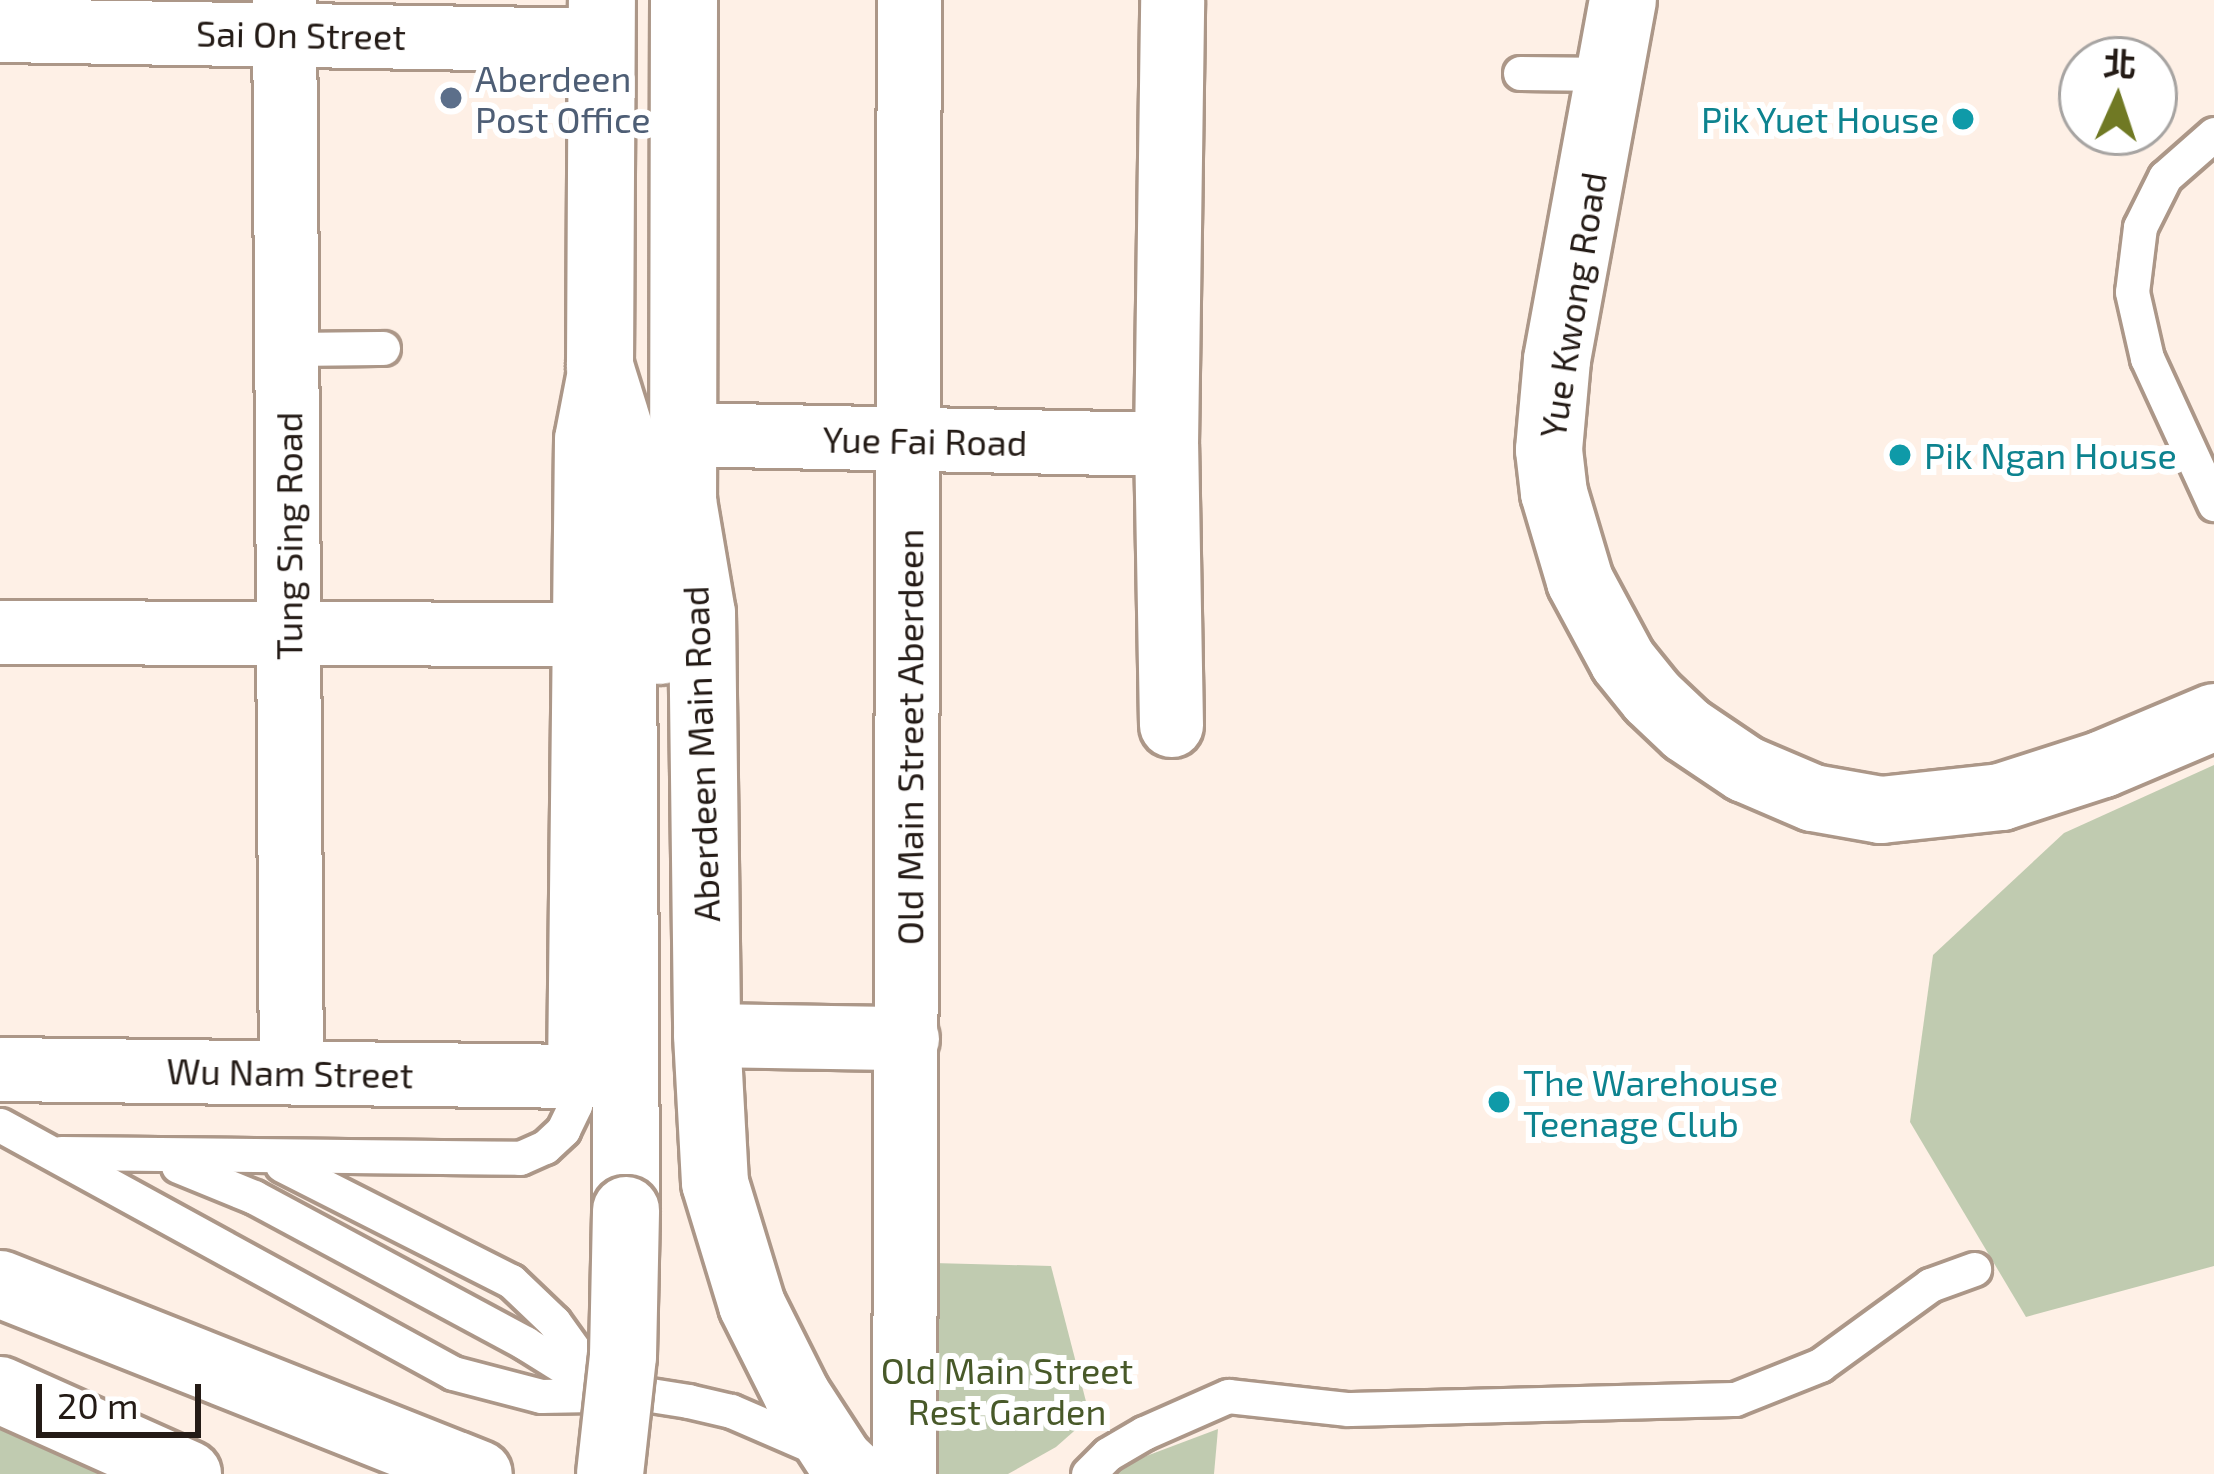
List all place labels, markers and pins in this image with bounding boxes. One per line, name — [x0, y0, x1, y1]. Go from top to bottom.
place label: Aberdeen Post Office — [475, 55, 651, 140]
marker: Aberdeen Post Office — [438, 85, 464, 111]
place label: Pik Yuet House — [1700, 97, 1939, 141]
marker: Pik Yuet House — [1950, 106, 1976, 132]
place label: Pik Ngan House — [1924, 433, 2177, 477]
marker: Pik Ngan House — [1887, 442, 1913, 468]
place label: The Warehouse Teenage Club — [1523, 1059, 1778, 1144]
marker: The Warehouse Teenage Club — [1486, 1089, 1512, 1115]

